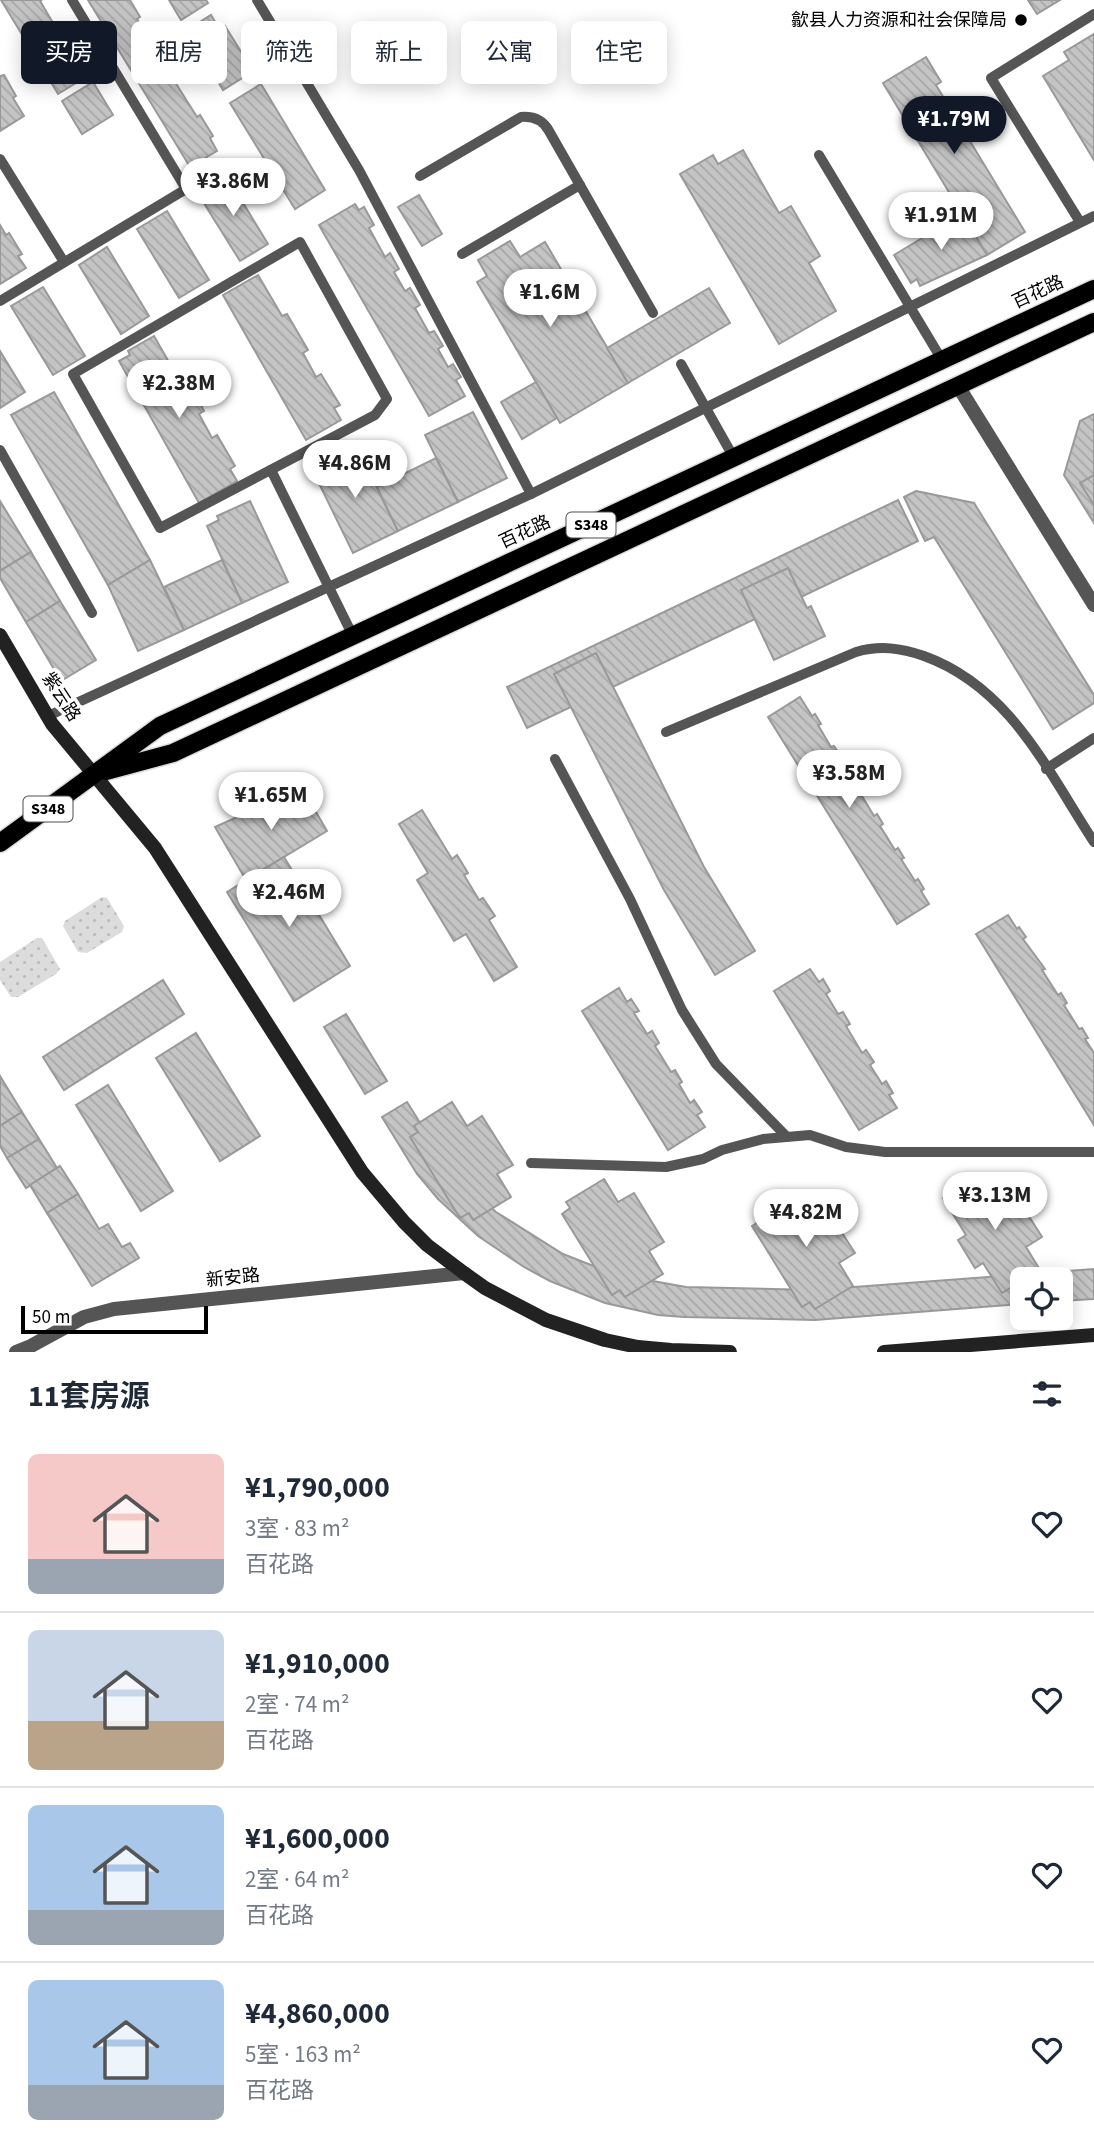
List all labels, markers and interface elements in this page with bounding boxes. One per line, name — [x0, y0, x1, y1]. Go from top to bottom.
place label: 歙县人力资源和社会保障局 — [791, 8, 1007, 33]
marker: 歙县人力资源和社会保障局 — [1013, 12, 1029, 28]
chip: 买房 — [21, 21, 117, 84]
chip: 租房 — [131, 21, 227, 84]
chip: 筛选 — [241, 21, 337, 84]
chip: 新上 — [351, 21, 447, 84]
chip: 公寓 — [461, 21, 557, 84]
chip: 住宅 — [571, 21, 667, 84]
pin: ¥1.79M — [897, 96, 1011, 156]
text: ¥1.79M — [917, 102, 991, 135]
pin: ¥3.86M — [176, 158, 290, 218]
text: ¥3.86M — [196, 164, 270, 197]
pin: ¥1.91M — [884, 192, 998, 252]
text: ¥1.91M — [904, 198, 978, 231]
street label: 百花路 — [1008, 269, 1068, 315]
pin: ¥1.6M — [501, 270, 599, 329]
text: ¥1.6M — [520, 275, 580, 308]
pin: ¥2.38M — [122, 360, 236, 420]
text: ¥2.38M — [142, 366, 216, 399]
pin: ¥4.86M — [298, 440, 412, 500]
text: ¥4.86M — [318, 446, 392, 479]
street label: 百花路 — [495, 509, 555, 555]
road number: S348 — [566, 512, 616, 538]
street label: 紫云路 — [36, 668, 86, 726]
pin: ¥3.58M — [792, 750, 906, 810]
text: ¥3.58M — [812, 756, 886, 789]
pin: ¥1.65M — [214, 772, 328, 832]
text: ¥1.65M — [234, 778, 308, 811]
road number: S348 — [23, 796, 72, 822]
pin: ¥2.46M — [232, 870, 346, 929]
text: ¥2.46M — [252, 875, 326, 908]
pin: ¥3.13M — [938, 1172, 1052, 1232]
text: ¥3.13M — [958, 1178, 1032, 1211]
pin: ¥4.82M — [749, 1190, 863, 1249]
text: ¥4.82M — [769, 1195, 843, 1228]
street label: 新安路 — [205, 1263, 261, 1293]
map controls — [1010, 1267, 1073, 1330]
button: locate — [1010, 1267, 1073, 1330]
scale bar — [21, 1303, 208, 1335]
text: 50 m — [32, 1304, 70, 1331]
text: 11套房源 — [28, 1375, 150, 1418]
icon: filters — [1028, 1375, 1066, 1413]
text: ¥1,790,000 — [245, 1466, 390, 1509]
icon: home — [84, 1482, 168, 1566]
icon: heart — [1028, 1505, 1066, 1543]
text: 3室 · 83 m² — [245, 1512, 349, 1545]
text: 百花路 — [245, 1548, 314, 1581]
text: ¥1,910,000 — [245, 1642, 390, 1685]
icon: home — [84, 1658, 168, 1742]
icon: heart — [1028, 1681, 1066, 1719]
text: 2室 · 74 m² — [245, 1688, 349, 1721]
text: 百花路 — [245, 1724, 314, 1757]
text: ¥1,600,000 — [245, 1817, 390, 1860]
icon: home — [84, 1833, 168, 1917]
icon: heart — [1028, 1856, 1066, 1894]
text: 2室 · 64 m² — [245, 1863, 349, 1896]
text: 百花路 — [245, 1899, 314, 1932]
text: ¥4,860,000 — [245, 1992, 390, 2035]
icon: home — [84, 2008, 168, 2092]
icon: heart — [1028, 2031, 1066, 2069]
text: 5室 · 163 m² — [245, 2038, 361, 2071]
text: 百花路 — [245, 2074, 314, 2107]

